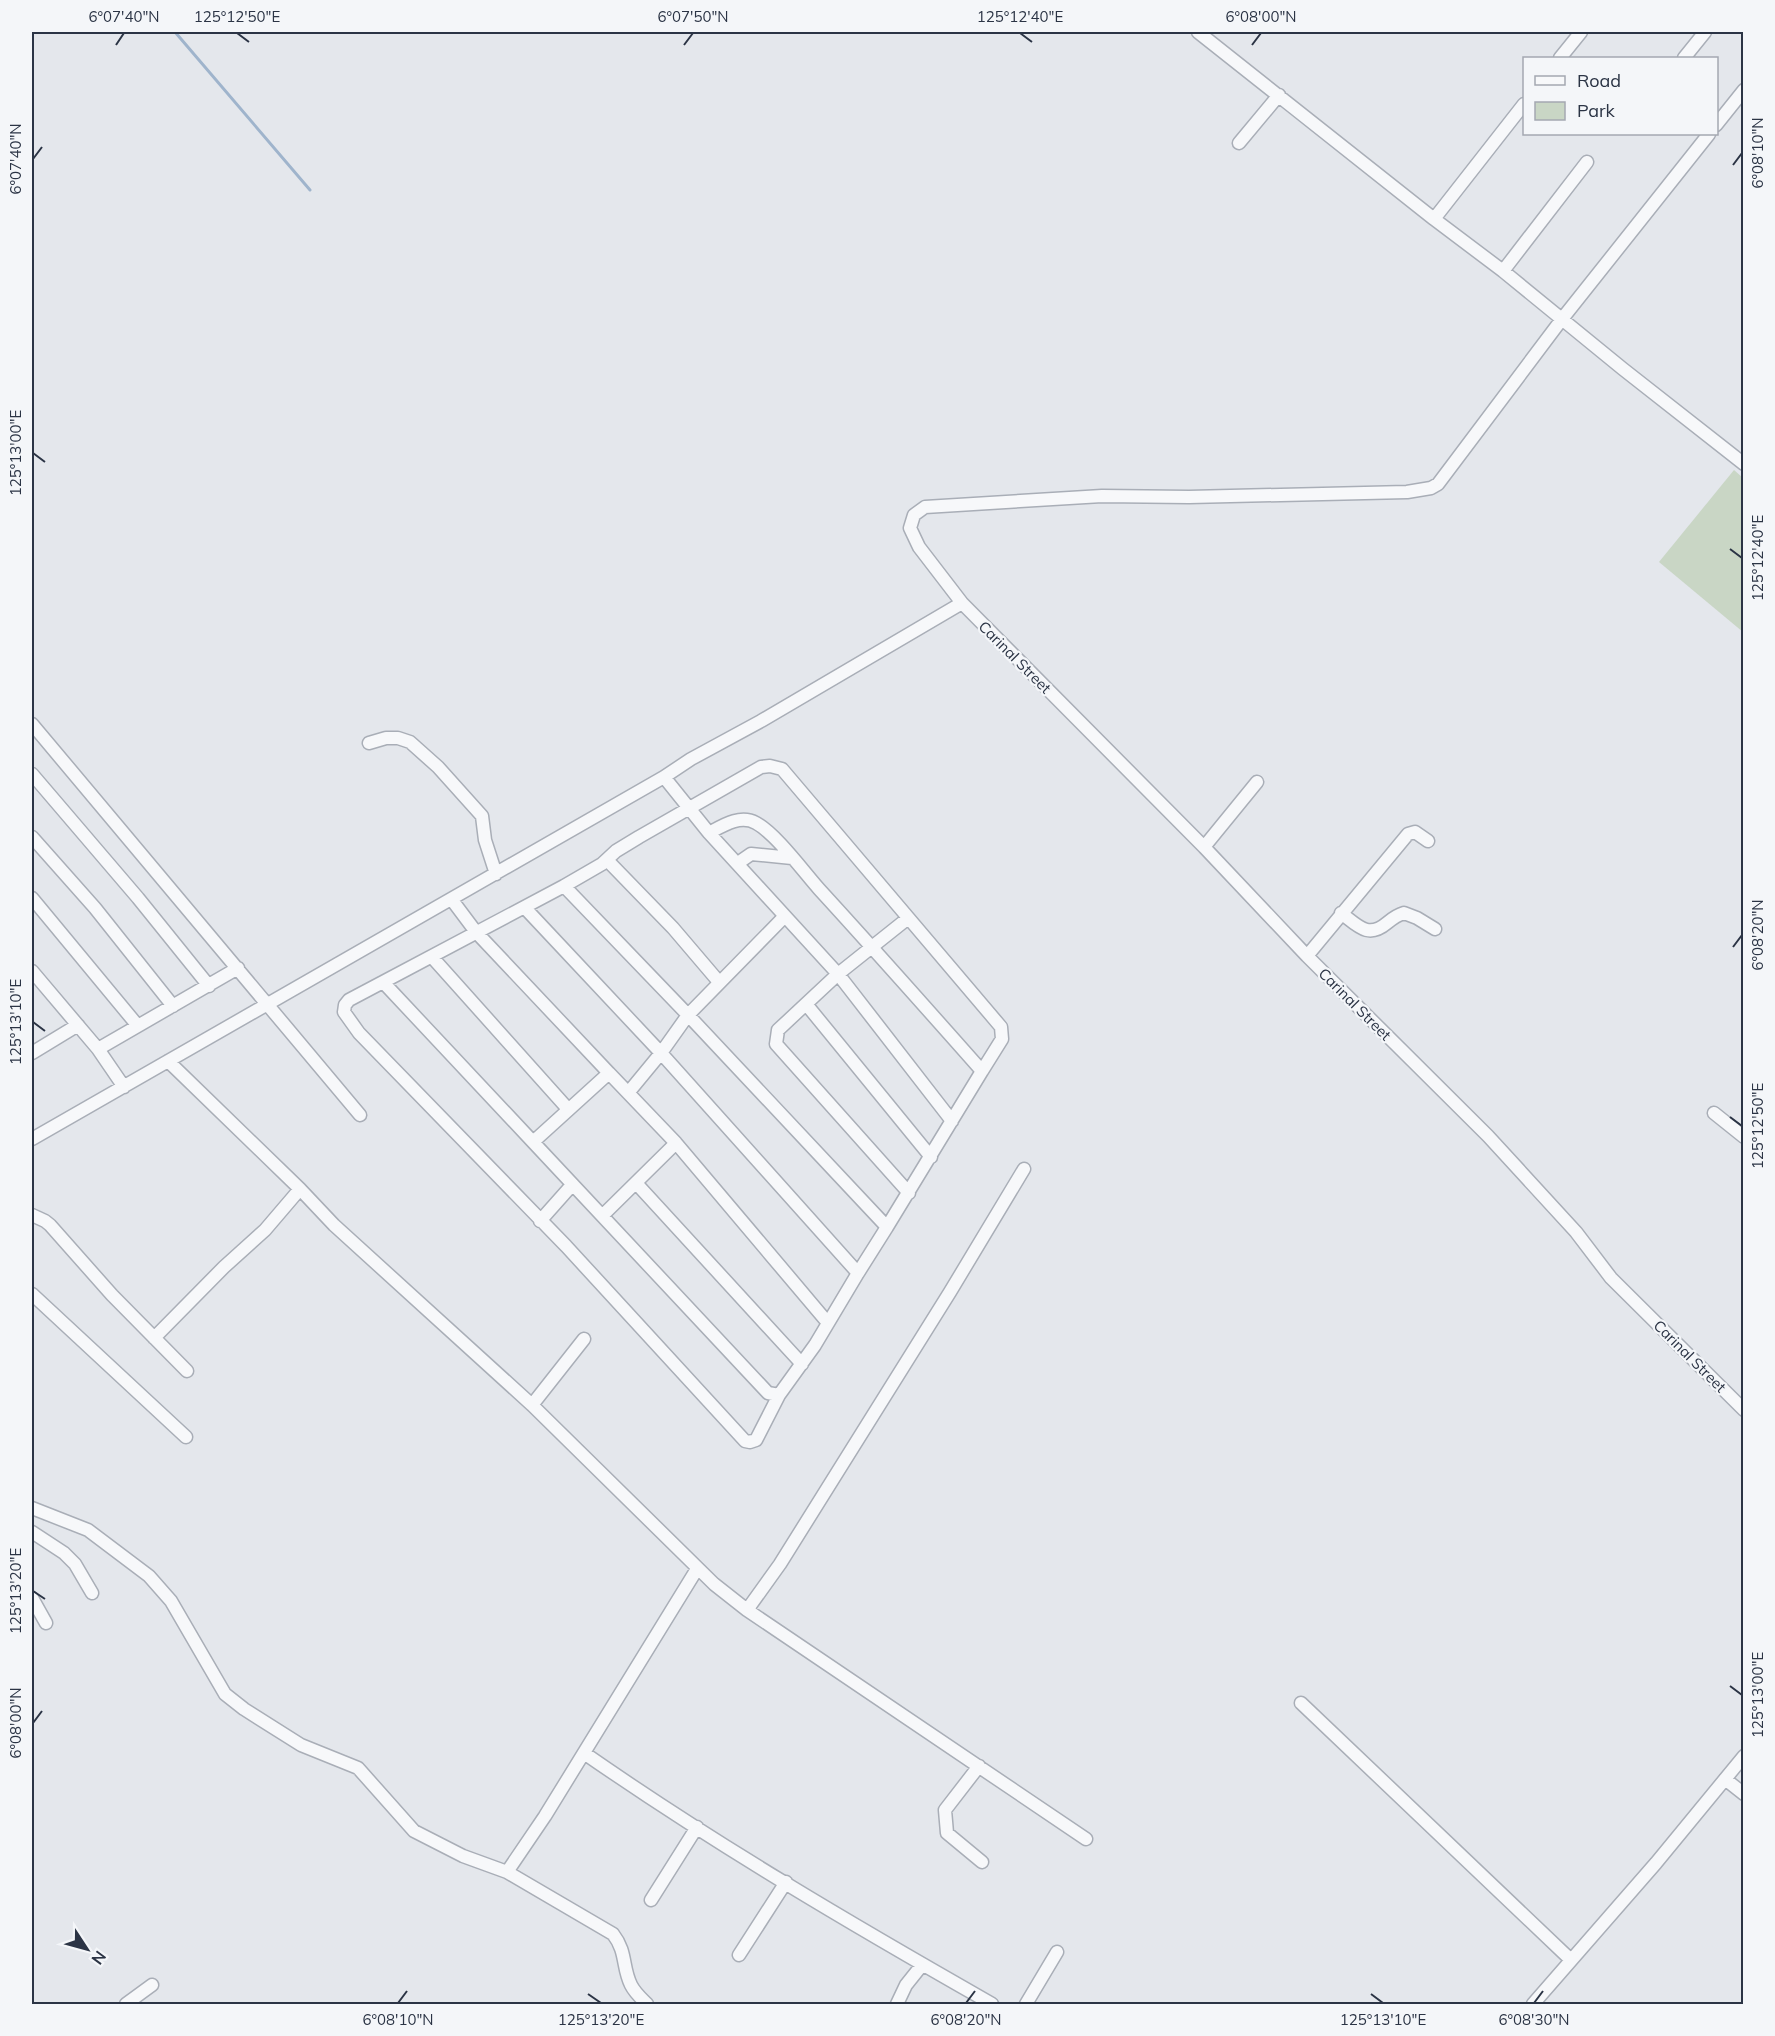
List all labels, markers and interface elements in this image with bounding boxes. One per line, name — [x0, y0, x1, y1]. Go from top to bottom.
text: 6°07'40"N — [89, 7, 159, 26]
text: 125°12'50"E — [194, 7, 280, 26]
text: 6°07'50"N — [658, 7, 728, 26]
text: 125°12'40"E — [977, 7, 1063, 26]
text: 6°08'00"N — [1226, 7, 1296, 26]
legend — [1523, 57, 1718, 135]
text: Road — [1577, 69, 1621, 92]
text: Park — [1577, 99, 1616, 122]
text: 6°08'10"N — [1748, 118, 1767, 188]
text: 6°07'40"N — [6, 124, 25, 194]
text: 125°13'00"E — [6, 410, 25, 496]
text: 125°12'40"E — [1748, 515, 1767, 601]
street label: Carinal Street — [975, 617, 1055, 697]
text: 6°08'20"N — [1748, 900, 1767, 970]
street label: Carinal Street — [1315, 964, 1395, 1044]
text: 125°13'10"E — [6, 979, 25, 1065]
text: 125°12'50"E — [1748, 1083, 1767, 1169]
street label: Carinal Street — [1650, 1316, 1730, 1396]
text: 125°13'20"E — [6, 1548, 25, 1634]
text: 125°13'00"E — [1748, 1652, 1767, 1738]
text: 6°08'00"N — [6, 1688, 25, 1758]
north arrow — [57, 1919, 117, 1979]
text: N — [87, 1947, 111, 1969]
text: 6°08'10"N — [363, 2010, 433, 2029]
text: 125°13'20"E — [558, 2010, 644, 2029]
text: 6°08'20"N — [931, 2010, 1001, 2029]
text: 125°13'10"E — [1340, 2010, 1426, 2029]
text: 6°08'30"N — [1499, 2010, 1569, 2029]

